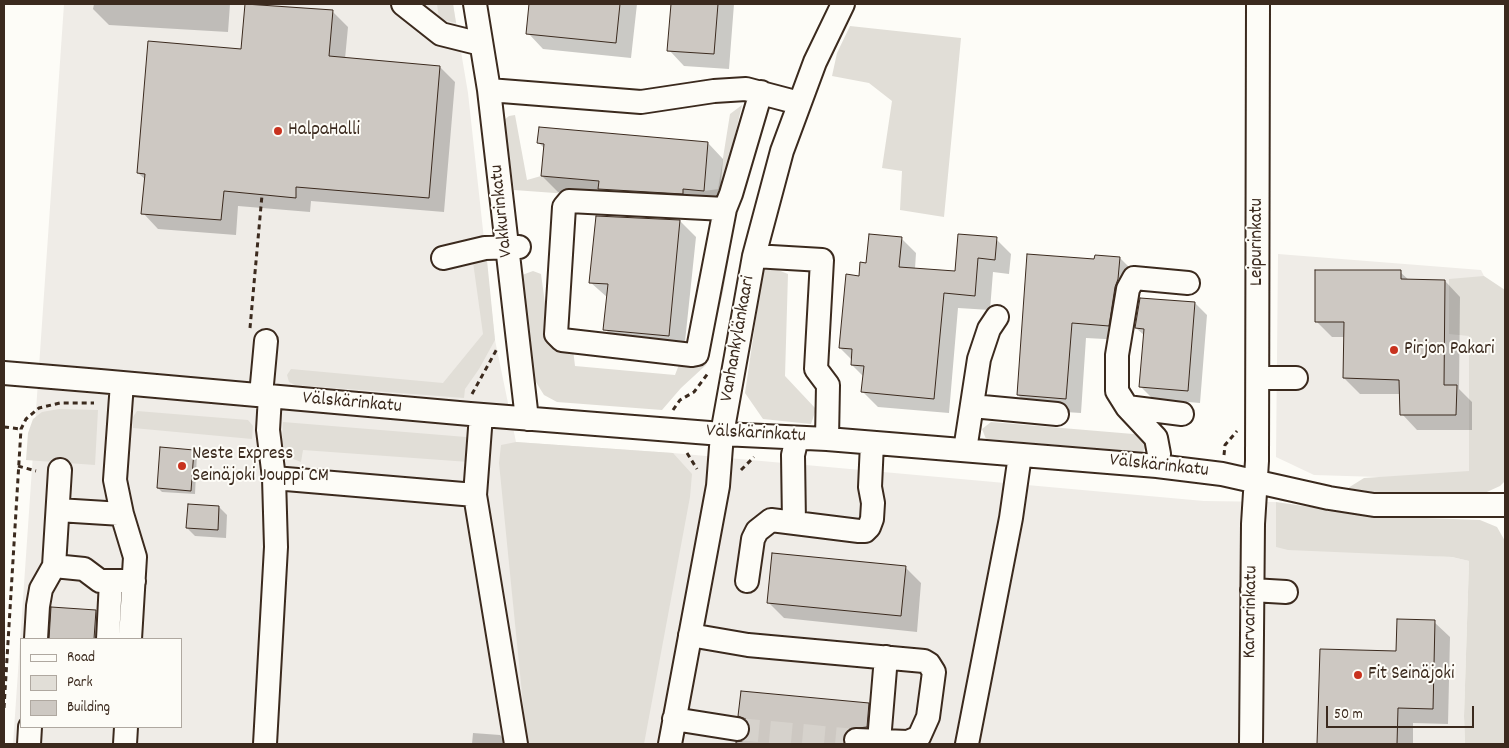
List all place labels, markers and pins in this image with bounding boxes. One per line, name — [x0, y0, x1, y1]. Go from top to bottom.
place label: HalpaHalli — [288, 120, 360, 142]
marker: HalpaHalli — [272, 125, 284, 137]
place label: Pirjon Pakari — [1404, 339, 1494, 361]
marker: Pirjon Pakari — [1388, 344, 1400, 356]
place label: Neste Express Seinäjoki Jouppi CM — [192, 444, 329, 488]
marker: Neste Express Seinäjoki Jouppi CM — [176, 460, 188, 472]
place label: Fit Seinäjoki — [1368, 664, 1454, 686]
marker: Fit Seinäjoki — [1352, 669, 1364, 681]

